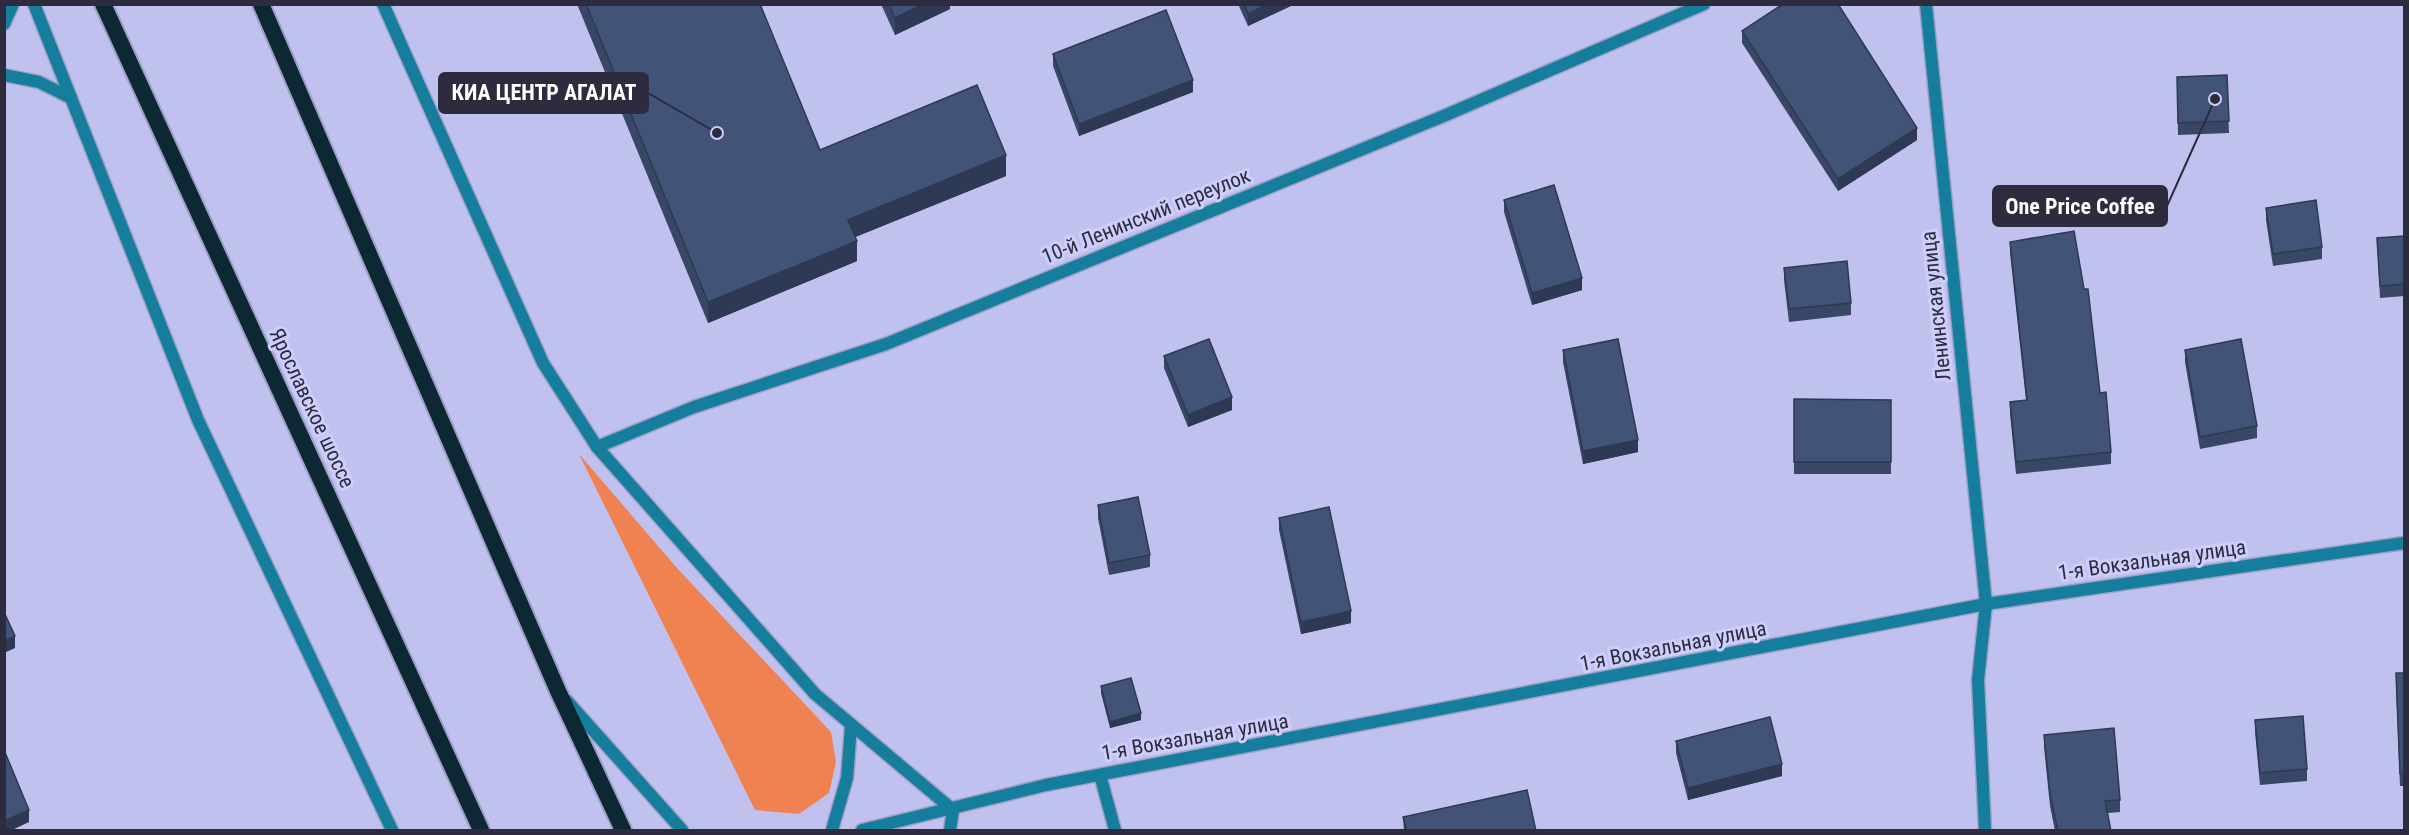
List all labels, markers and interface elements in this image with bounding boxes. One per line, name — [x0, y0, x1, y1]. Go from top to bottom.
callout: КИА ЦЕНТР АГАЛАТ — [439, 73, 648, 113]
text: КИА ЦЕНТР АГАЛАТ — [452, 80, 636, 105]
street label: 10-й Ленинский переулок — [1038, 163, 1254, 269]
callout: One Price Coffee — [1993, 186, 2167, 226]
text: One Price Coffee — [2005, 194, 2155, 219]
street label: Ленинская улица — [1916, 230, 1956, 382]
street label: Ярославское шоссе — [265, 324, 360, 492]
street label: 1-я Вокзальная улица — [2057, 535, 2247, 585]
street label: 1-я Вокзальная улица — [1578, 616, 1768, 676]
street label: 1-я Вокзальная улица — [1100, 709, 1290, 765]

